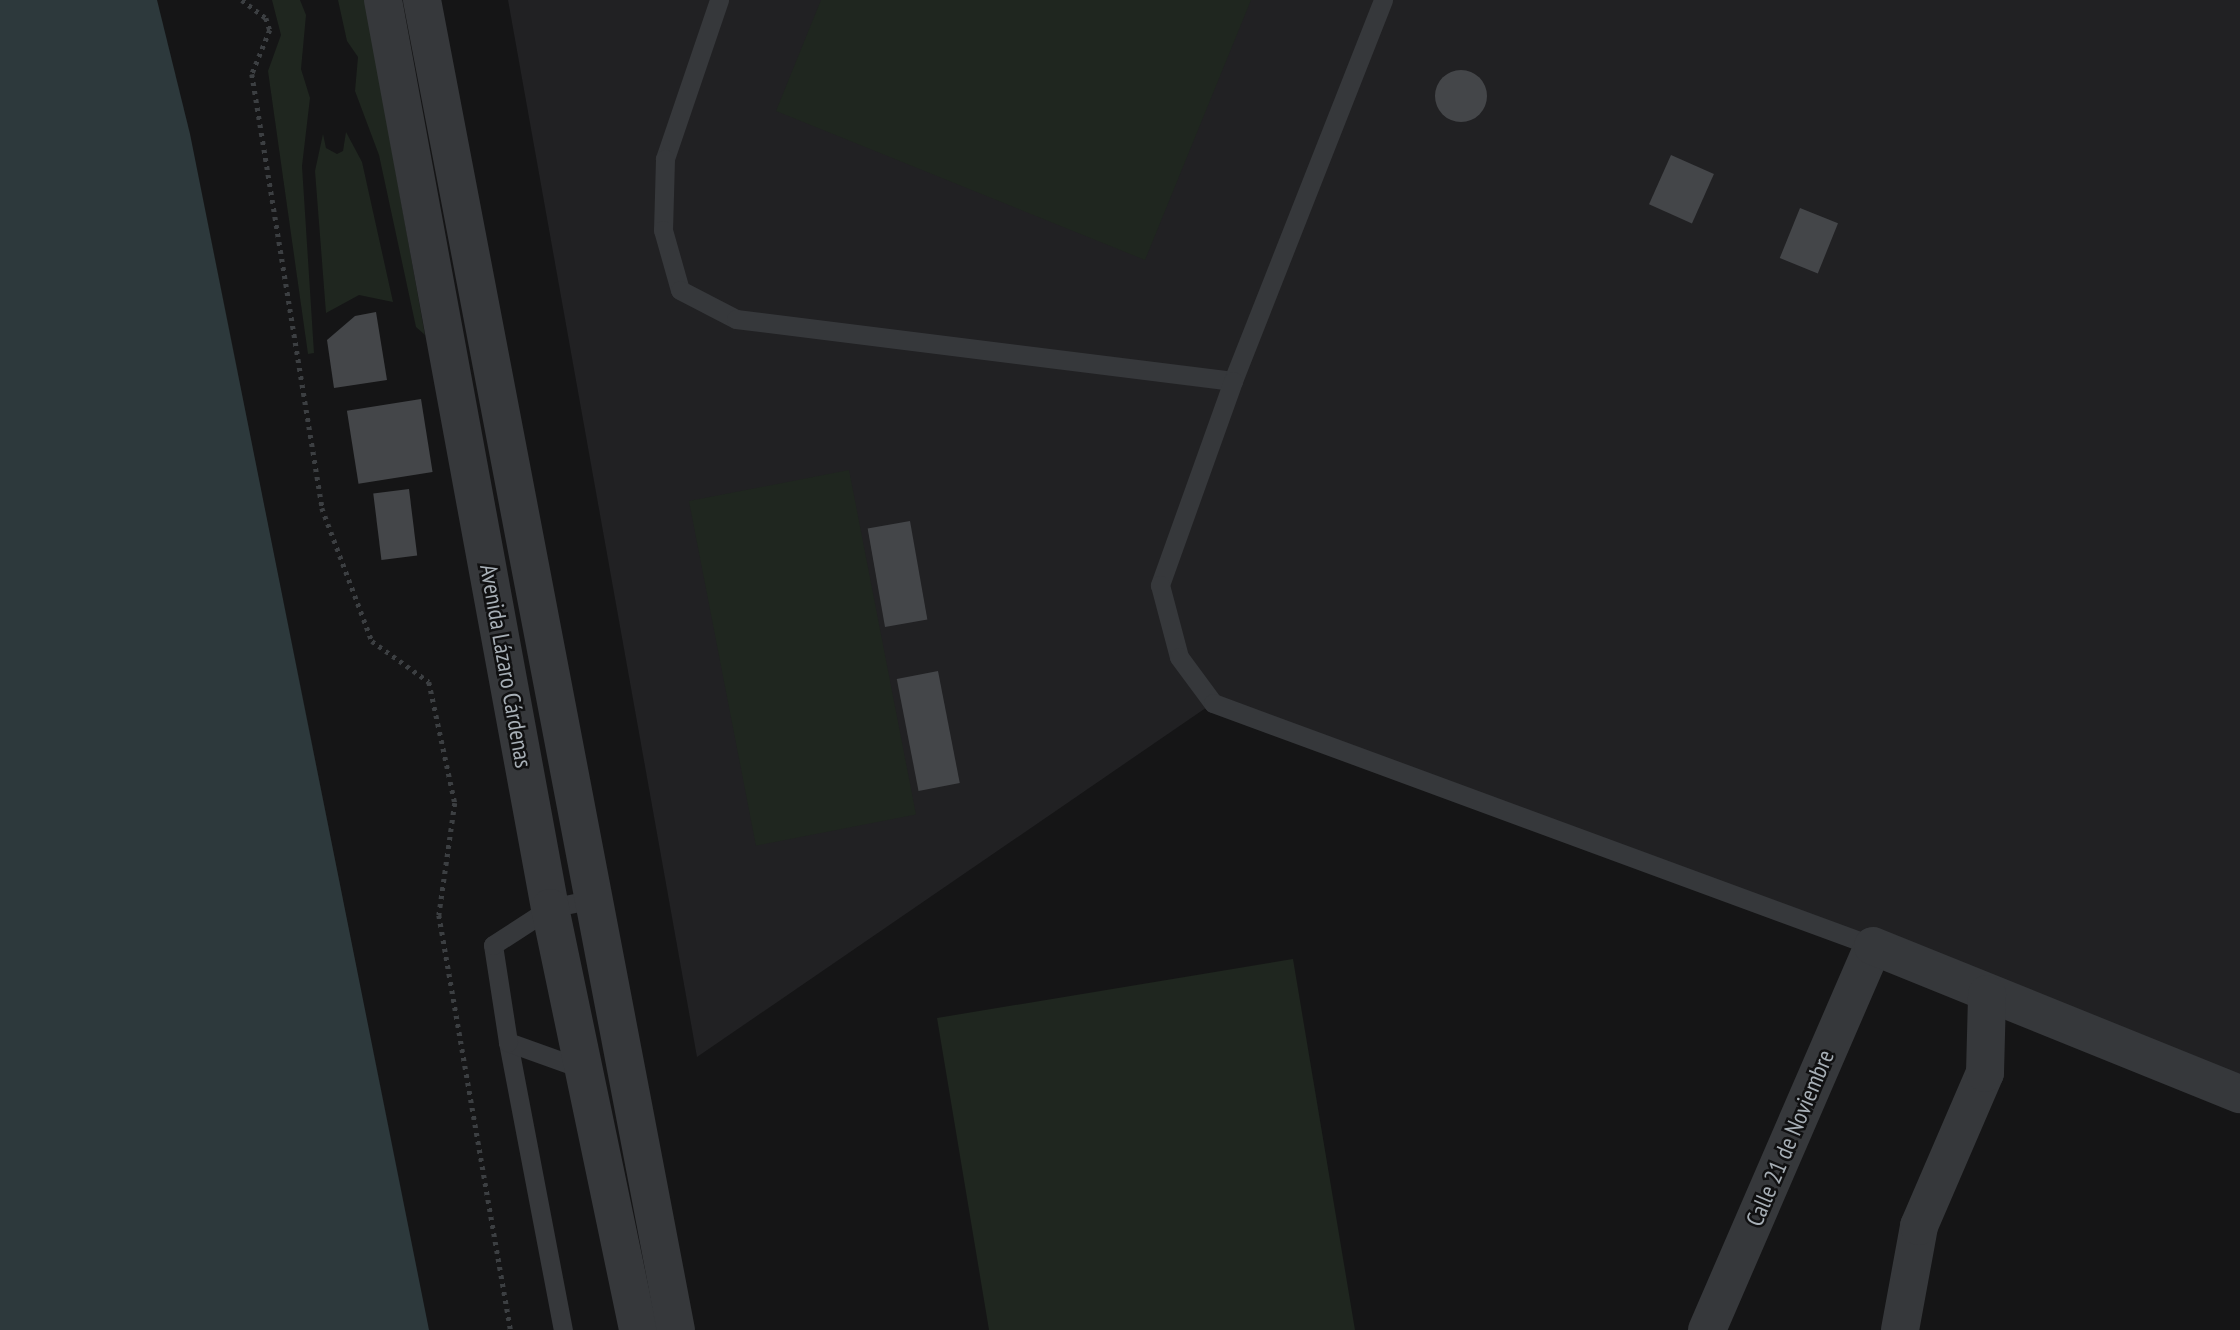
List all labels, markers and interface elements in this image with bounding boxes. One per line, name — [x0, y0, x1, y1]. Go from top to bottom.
street label: Avenida Lázaro Cárdenas — [474, 562, 538, 770]
street label: Calle 21 de Noviembre — [1740, 1046, 1840, 1230]

